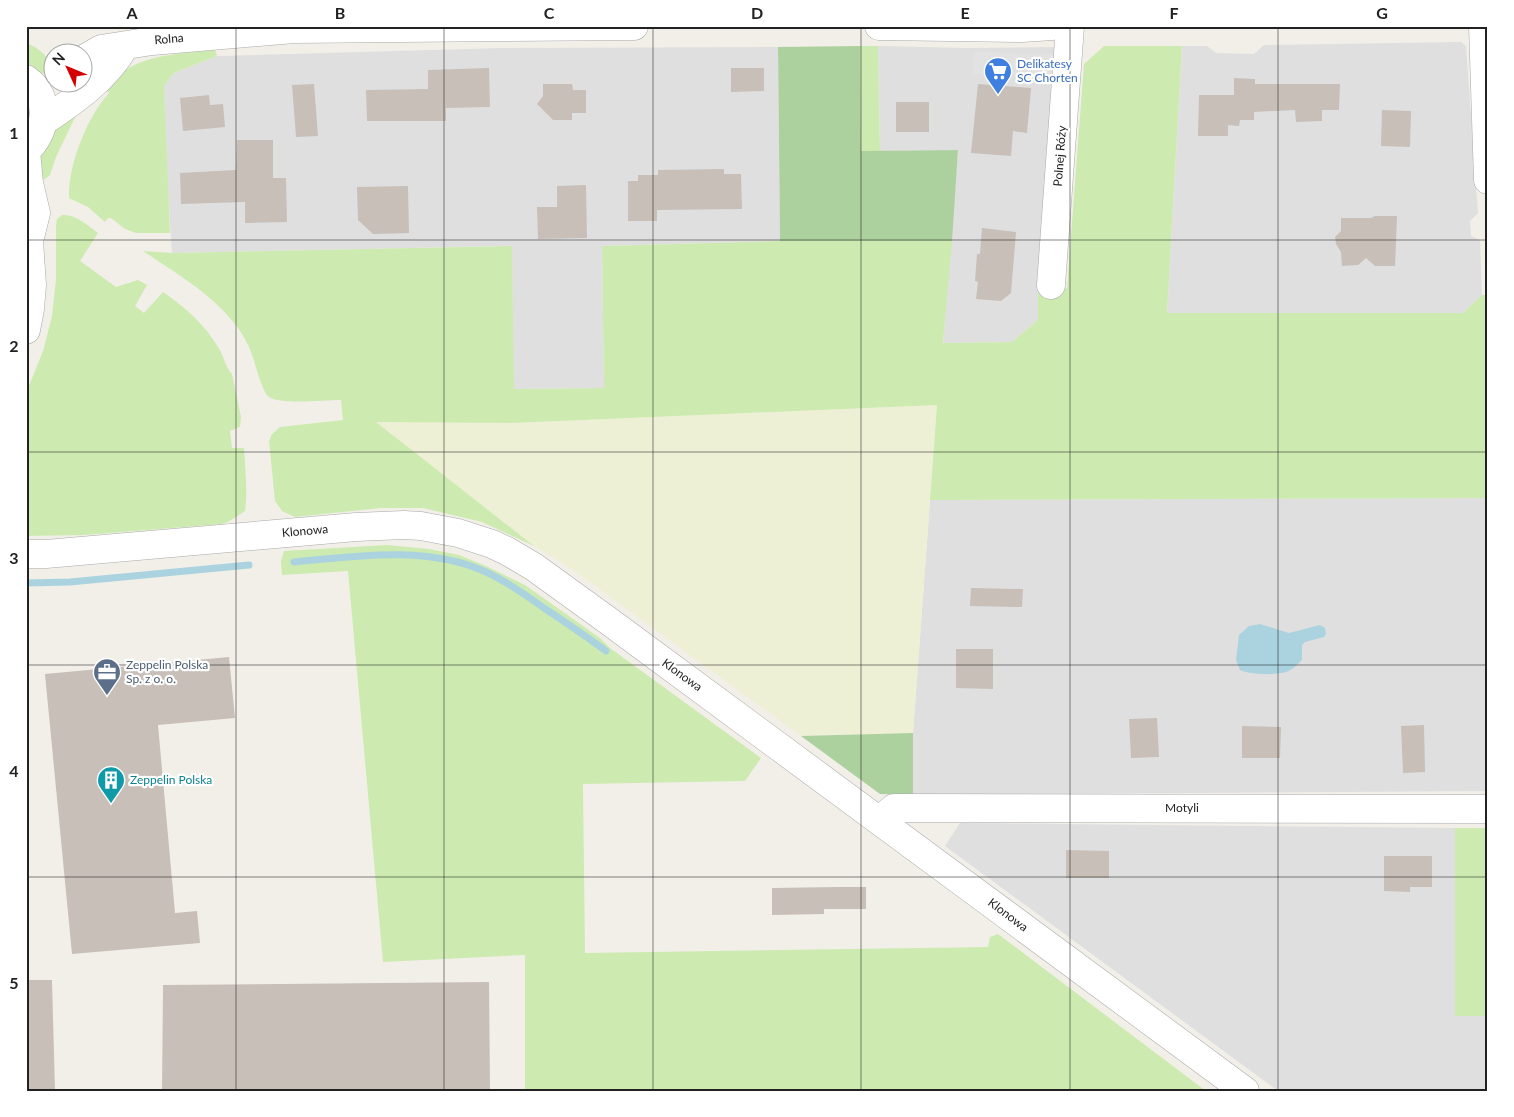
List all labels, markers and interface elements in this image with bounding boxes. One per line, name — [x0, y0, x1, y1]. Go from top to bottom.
text: A — [125, 3, 138, 22]
text: B — [335, 3, 345, 22]
text: C — [544, 3, 555, 22]
text: D — [751, 3, 763, 22]
text: E — [960, 3, 970, 22]
text: F — [1169, 3, 1179, 22]
text: G — [1376, 3, 1388, 22]
street label: Rolna — [154, 30, 184, 47]
north arrow — [42, 42, 92, 92]
text: N — [48, 49, 68, 68]
supermarket icon: Delikatesy SC Chorten — [983, 56, 1013, 95]
place label: Delikatesy SC Chorten — [1017, 56, 1078, 85]
text: 1 — [9, 123, 19, 142]
street label: Polnej Róży — [1050, 124, 1069, 187]
text: 2 — [9, 336, 19, 355]
street label: Klonowa — [281, 521, 329, 540]
text: 3 — [9, 548, 19, 567]
street label: Klonowa — [659, 655, 705, 694]
office icon: Zeppelin Polska Sp. z o. o. — [92, 657, 122, 696]
place label: Zeppelin Polska Sp. z o. o. — [126, 657, 208, 686]
text: 4 — [9, 761, 19, 780]
building icon: Zeppelin Polska — [96, 765, 126, 804]
place label: Zeppelin Polska — [130, 772, 212, 787]
street label: Motyli — [1165, 800, 1199, 815]
street label: Klonowa — [985, 895, 1031, 935]
text: 5 — [9, 973, 19, 992]

